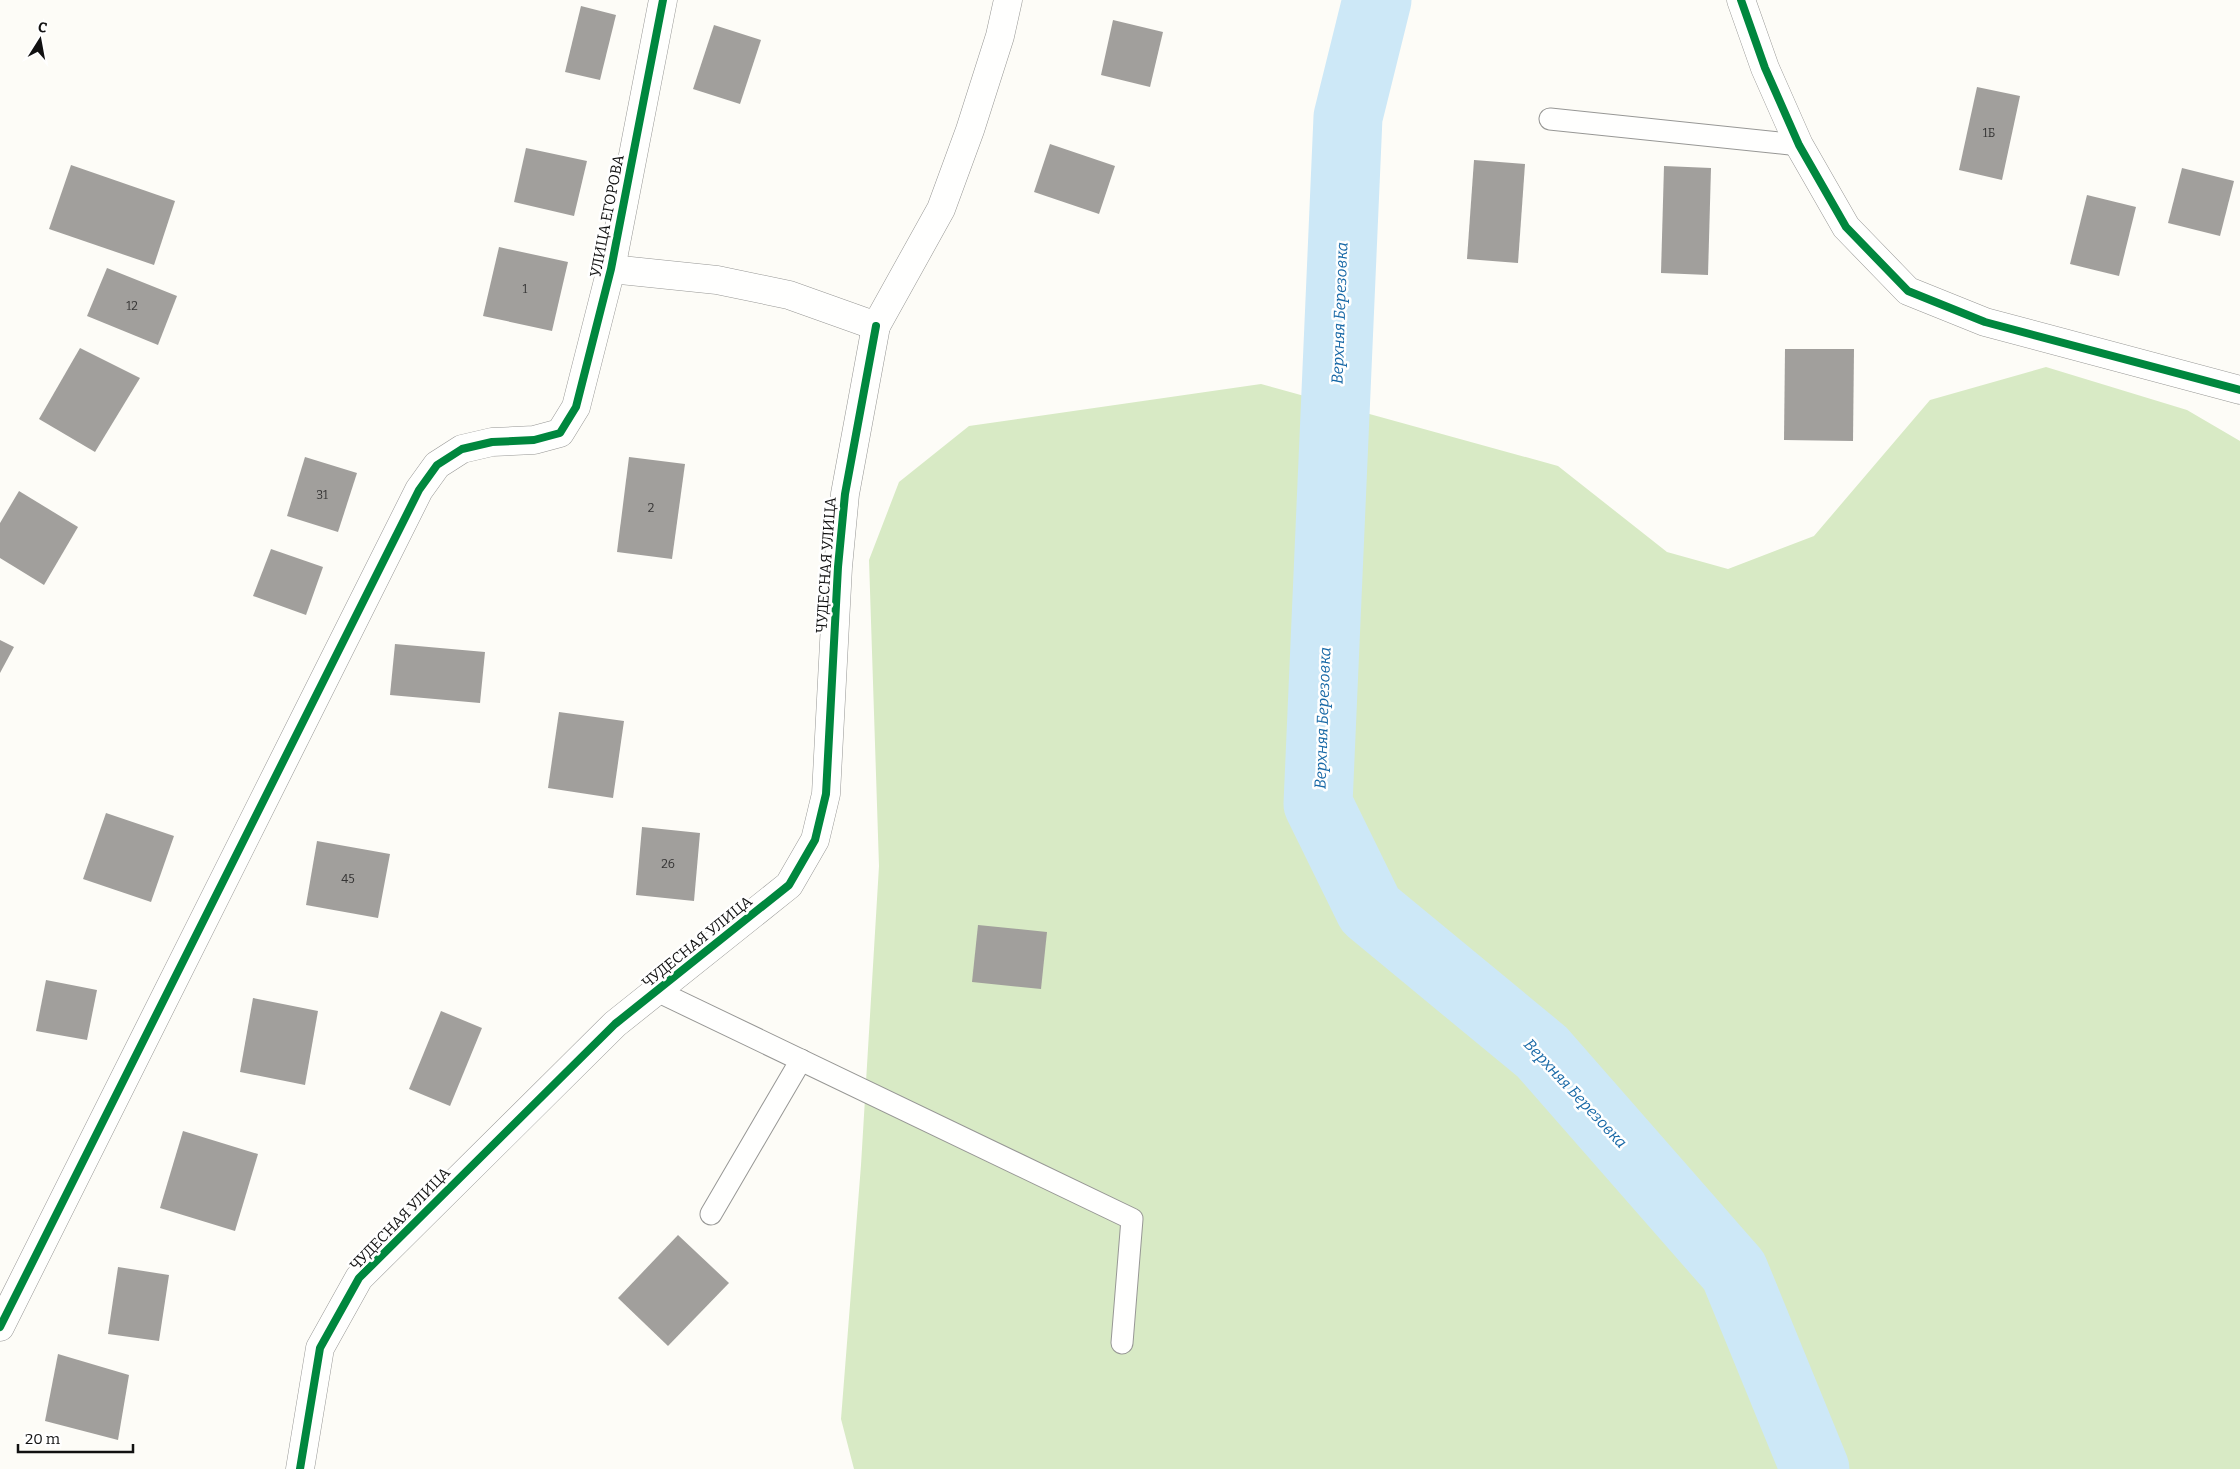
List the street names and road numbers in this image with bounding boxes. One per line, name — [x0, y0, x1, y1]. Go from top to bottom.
street label: УЛИЦА ЕГОРОВА — [586, 153, 628, 279]
street label: ЧУДЕСНАЯ УЛИЦА — [812, 496, 840, 634]
street label: ЧУДЕСНАЯ УЛИЦА — [638, 892, 756, 992]
street label: ЧУДЕСНАЯ УЛИЦА — [346, 1163, 454, 1274]

